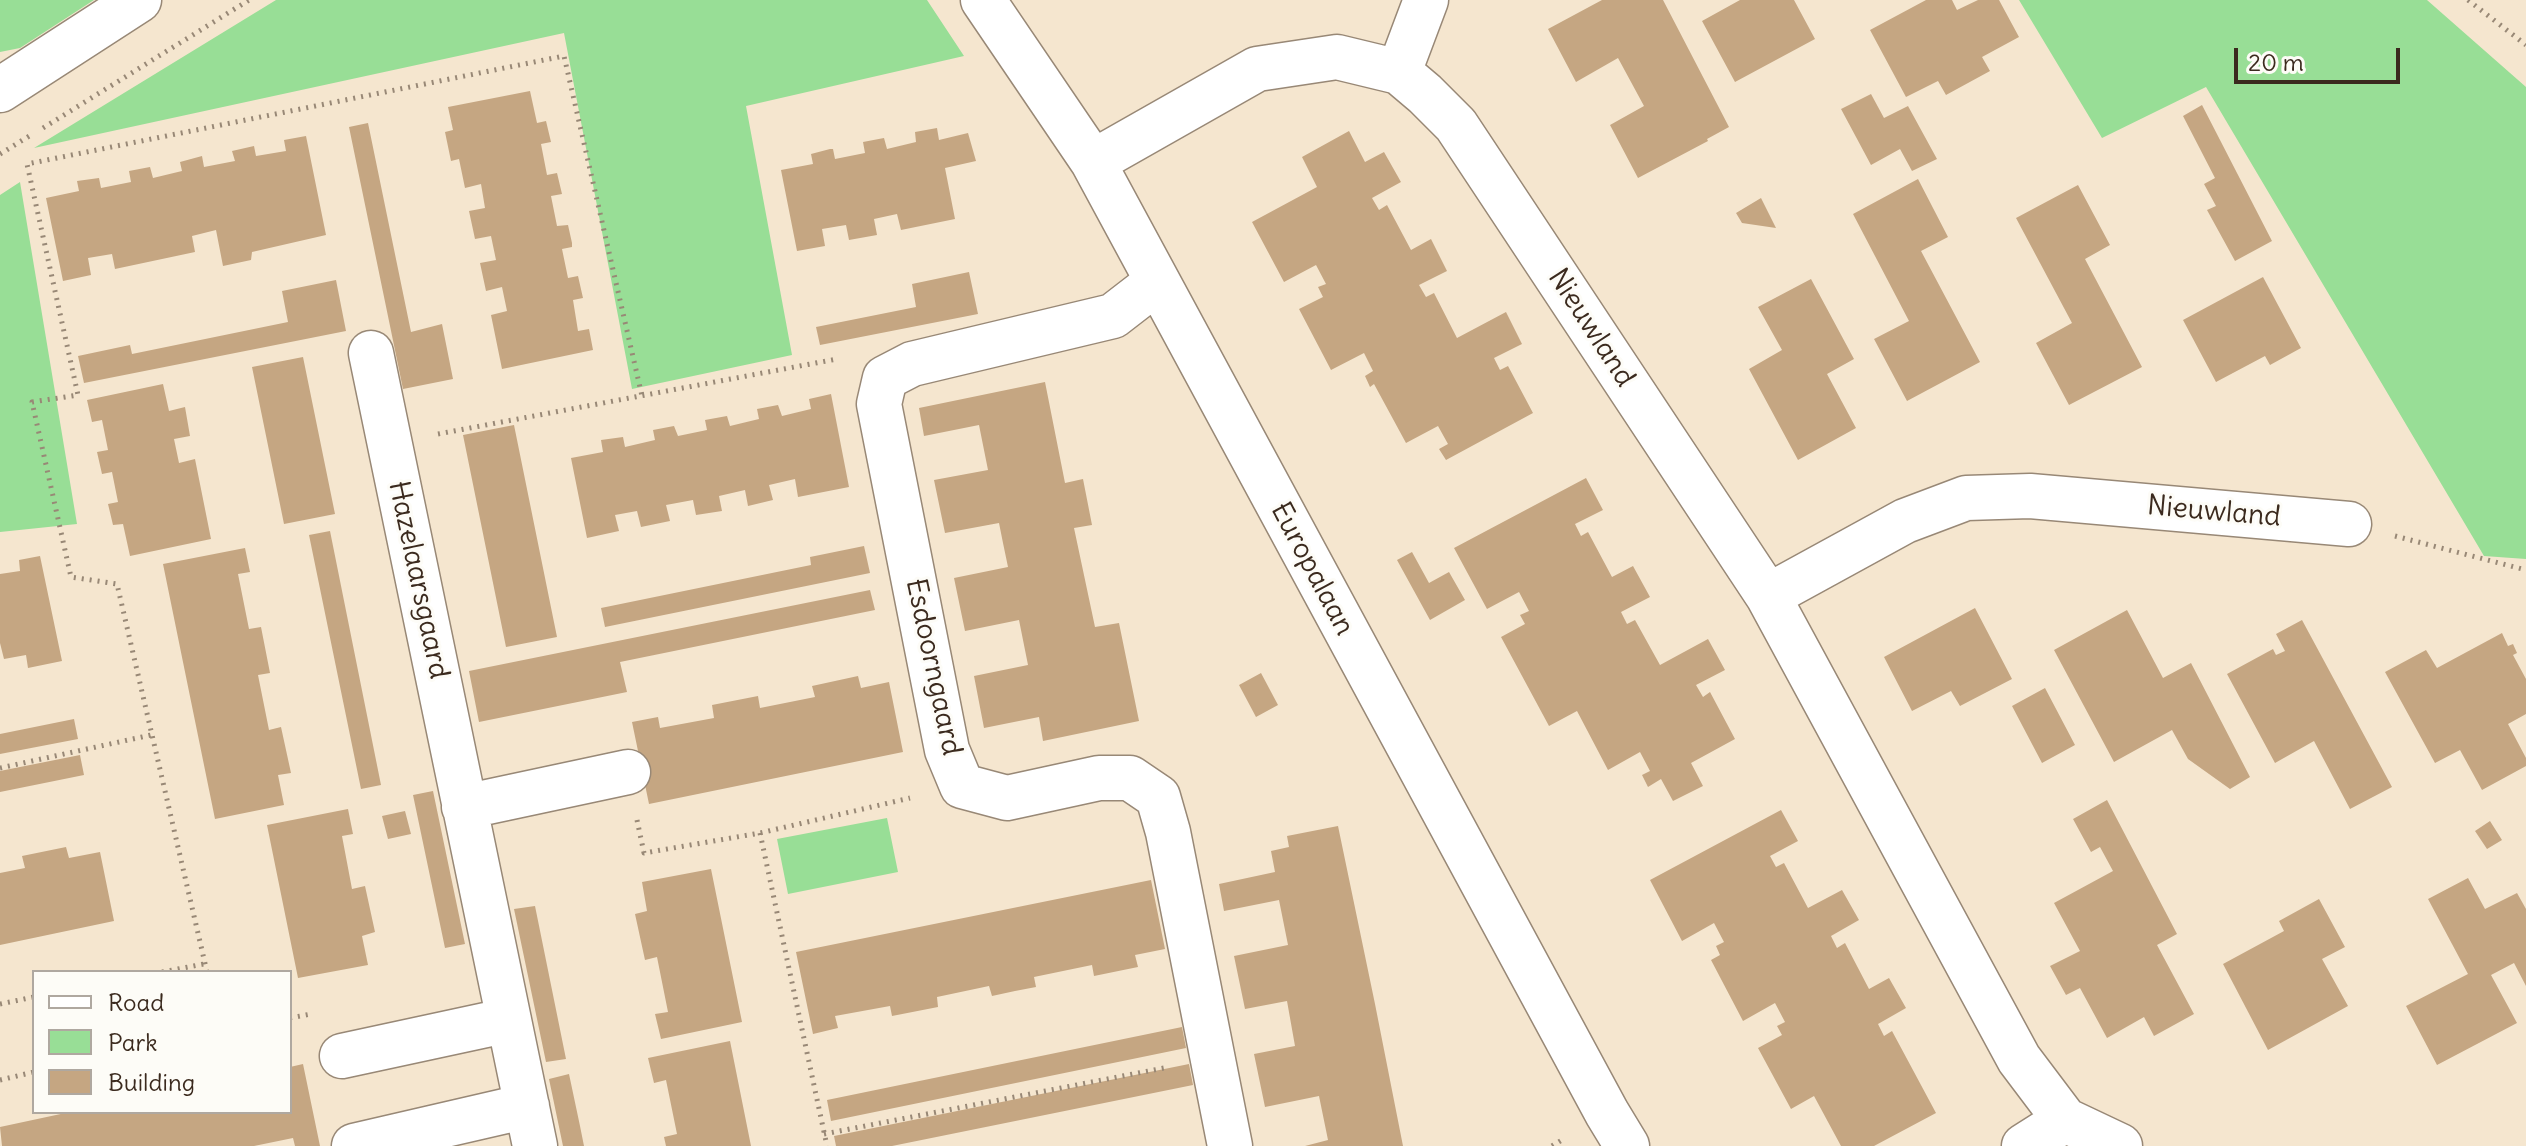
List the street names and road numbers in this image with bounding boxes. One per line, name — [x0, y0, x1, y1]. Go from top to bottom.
street label: Nieuwland — [1540, 263, 1642, 393]
street label: Hazelaarsgaard — [381, 478, 455, 682]
street label: Nieuwland — [2146, 489, 2282, 535]
street label: Europalaan — [1263, 497, 1361, 641]
street label: Esdoorngaard — [898, 576, 968, 758]

